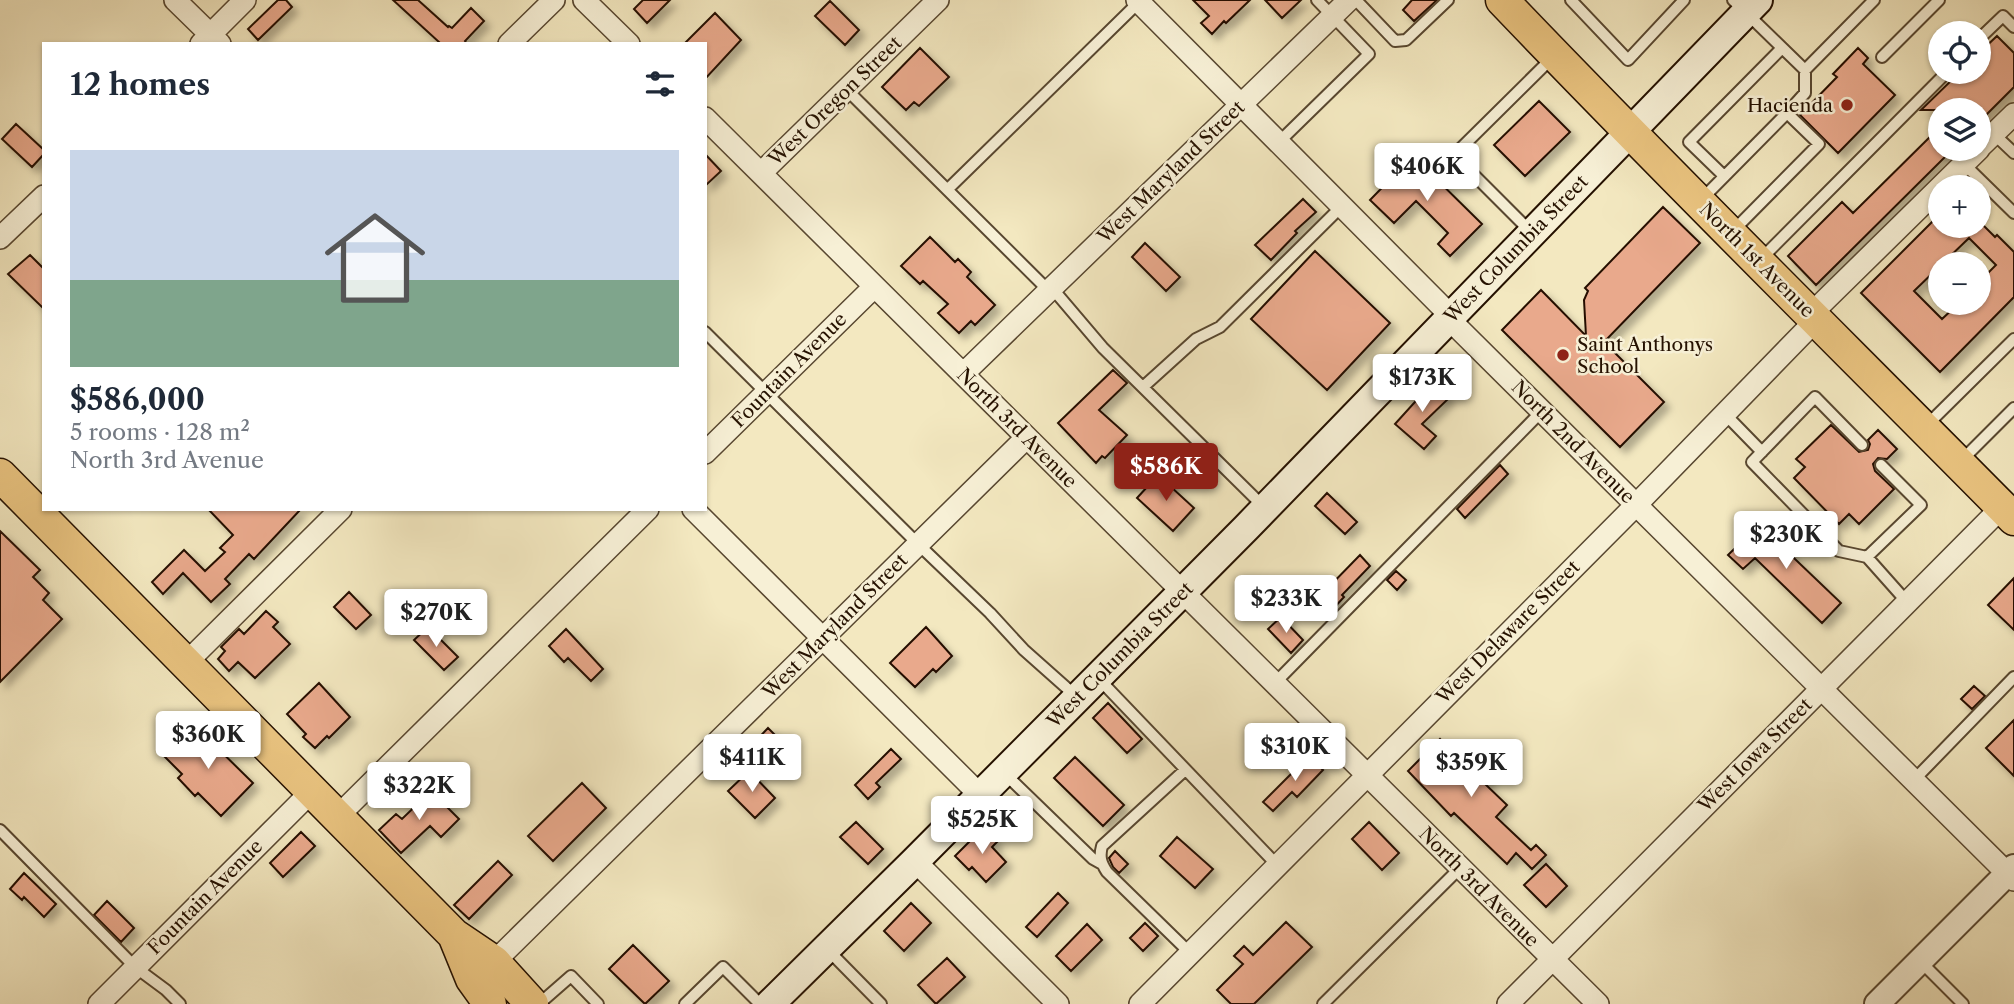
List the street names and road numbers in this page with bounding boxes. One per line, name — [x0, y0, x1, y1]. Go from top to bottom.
street label: West Oregon Street — [763, 31, 907, 171]
street label: West Maryland Street — [1092, 96, 1249, 249]
street label: West Columbia Street — [1439, 170, 1593, 329]
street label: North 1st Avenue — [1695, 198, 1819, 322]
street label: Fountain Avenue — [727, 308, 851, 432]
street label: North 3rd Avenue — [952, 363, 1082, 493]
street label: North 2nd Avenue — [1507, 376, 1639, 508]
street label: West Maryland Street — [757, 549, 912, 704]
street label: West Delaware Street — [1431, 555, 1585, 709]
street label: West Columbia Street — [1041, 577, 1198, 734]
street label: West Iowa Street — [1693, 693, 1817, 817]
street label: North 3rd Avenue — [1414, 822, 1544, 952]
street label: Fountain Avenue — [143, 835, 267, 959]

